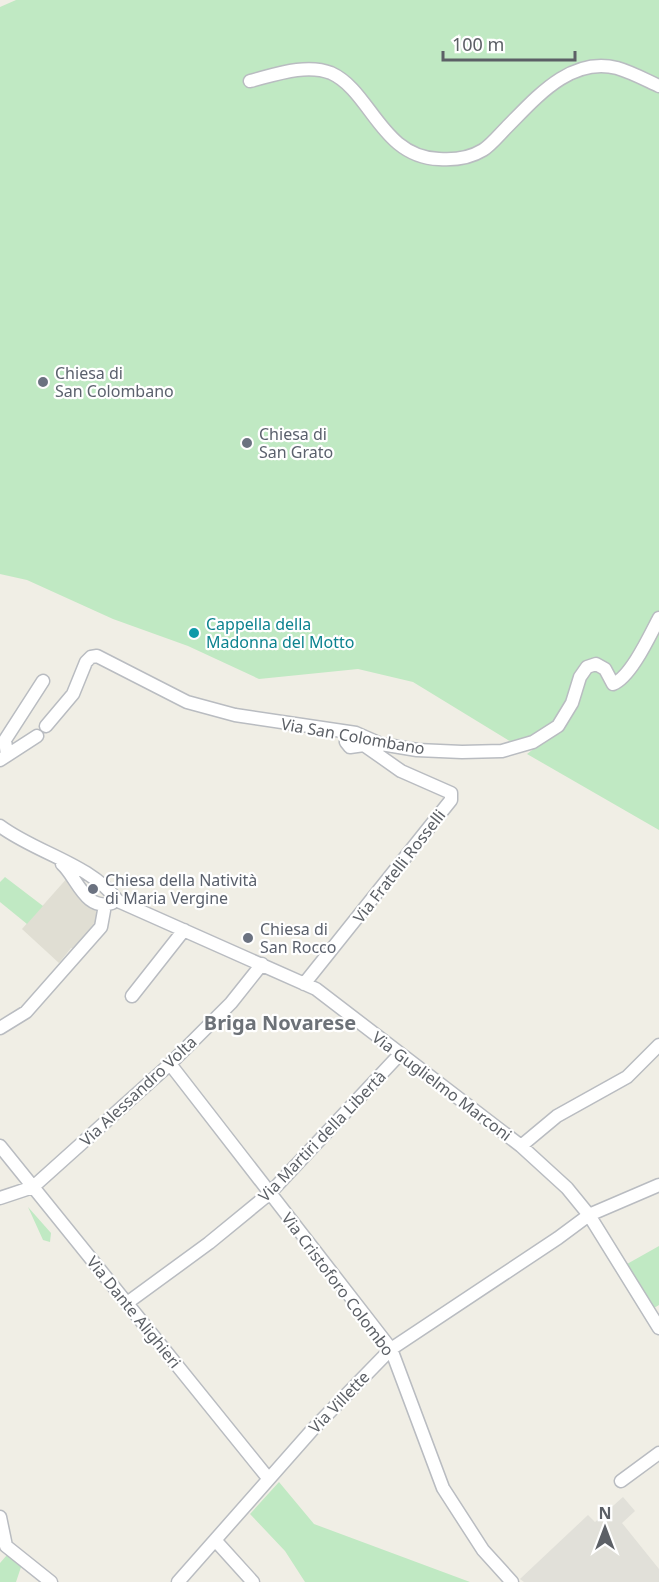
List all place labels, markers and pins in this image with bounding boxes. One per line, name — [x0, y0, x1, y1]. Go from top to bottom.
place label: Chiesa di San Colombano — [55, 362, 174, 402]
marker: Chiesa di San Colombano — [36, 375, 50, 389]
place label: Chiesa di San Grato — [259, 423, 333, 463]
marker: Chiesa di San Grato — [240, 436, 254, 450]
place label: Cappella della Madonna del Motto — [206, 613, 355, 653]
marker: Cappella della Madonna del Motto — [187, 626, 201, 640]
place label: Chiesa della Natività di Maria Vergine — [105, 869, 257, 909]
marker: Chiesa della Natività di Maria Vergine — [86, 882, 100, 896]
place label: Chiesa di San Rocco — [260, 918, 336, 958]
marker: Chiesa di San Rocco — [241, 931, 255, 945]

